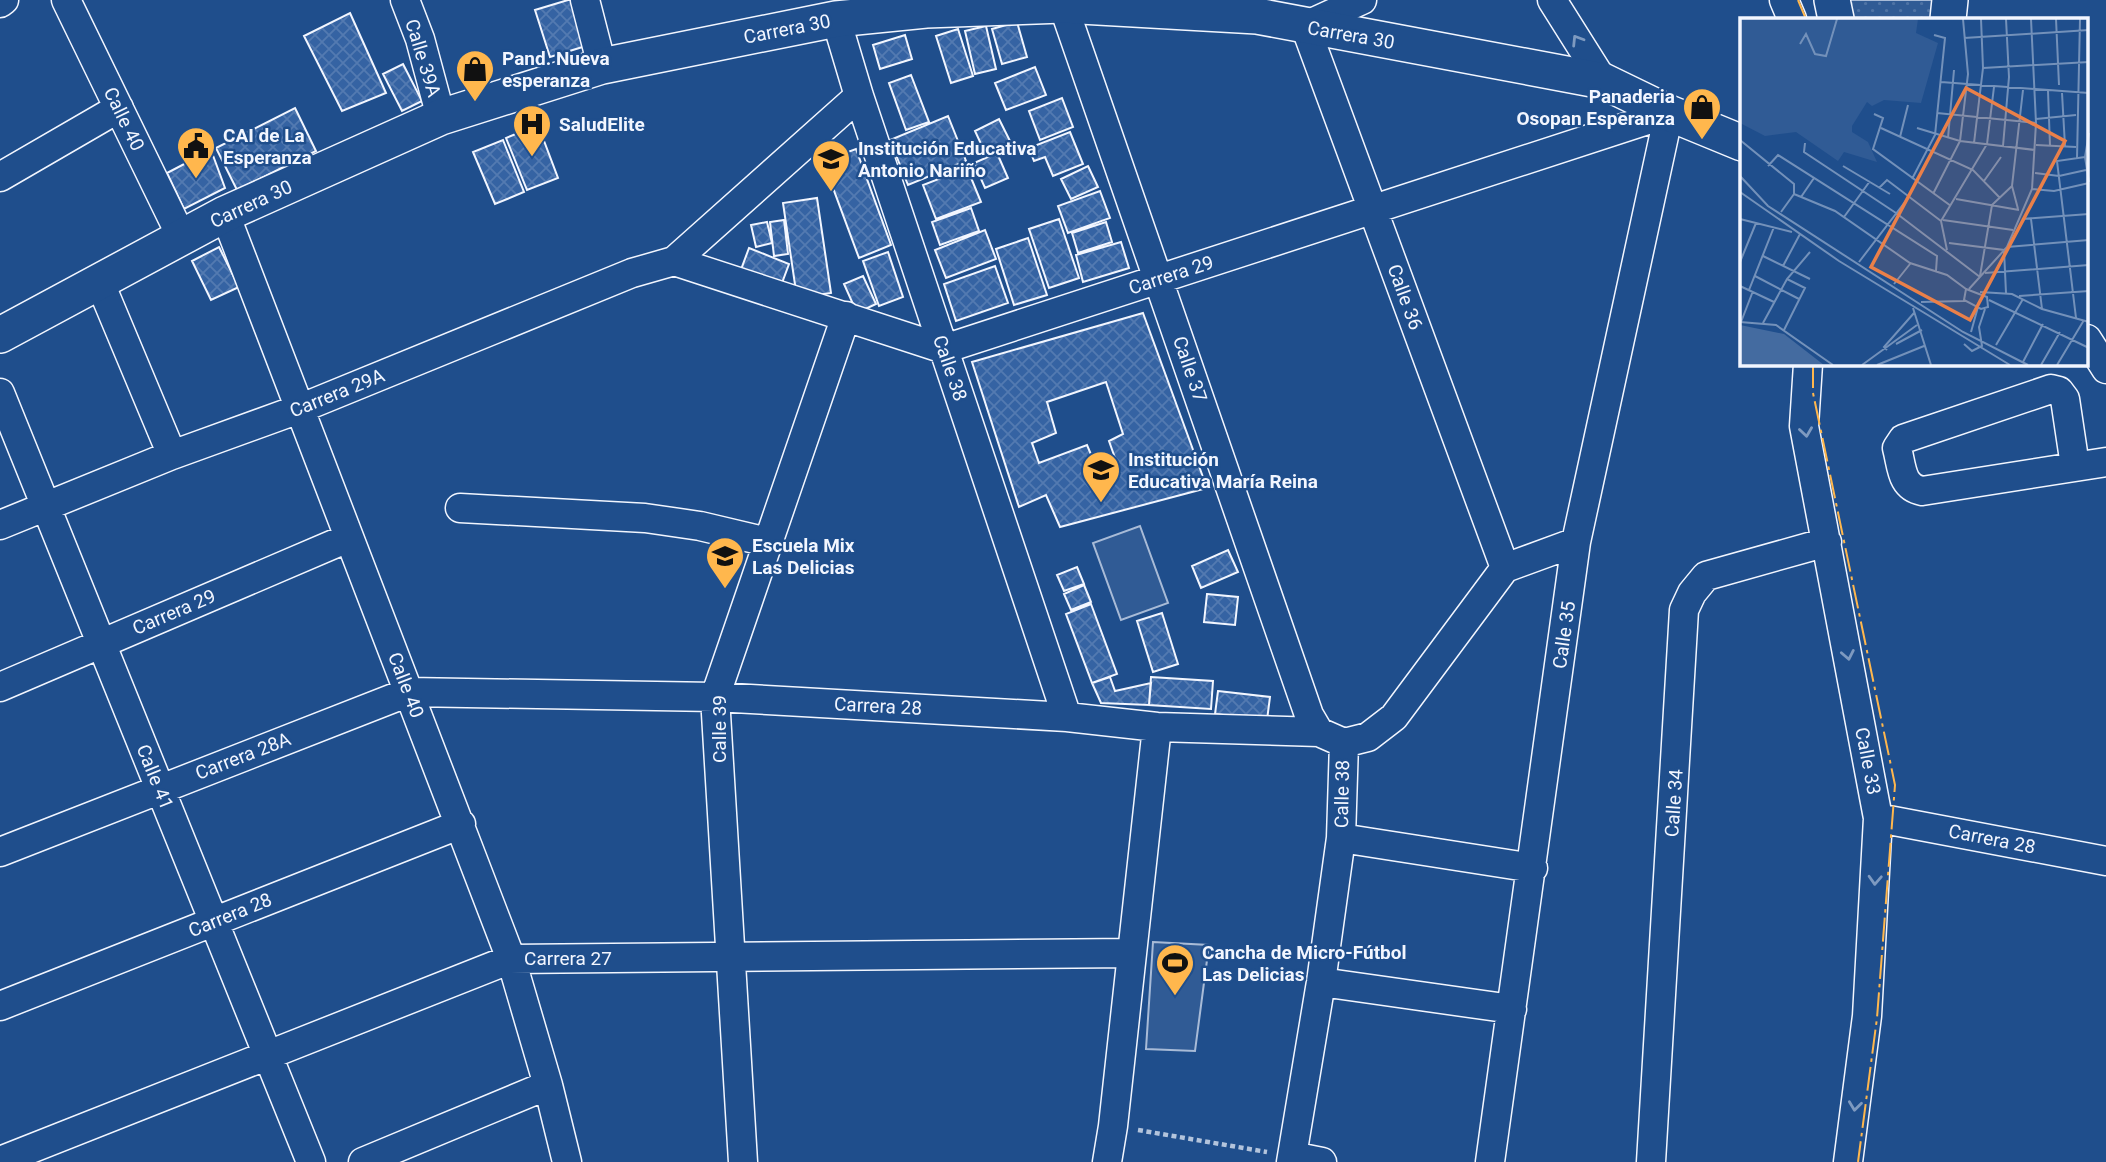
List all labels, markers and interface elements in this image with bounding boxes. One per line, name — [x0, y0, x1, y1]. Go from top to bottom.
street label: Carrera 30 — [742, 9, 832, 49]
street label: Calle 39A — [400, 16, 446, 100]
street label: Carrera 30 — [1306, 16, 1396, 54]
inset map — [1740, 18, 2088, 366]
one-way arrow — [1573, 35, 1586, 48]
place label: Pand. Nueva esperanza — [502, 47, 610, 92]
shop icon: Pand. Nueva esperanza — [454, 48, 496, 103]
street label: Calle 40 — [99, 83, 149, 155]
place label: Panaderia Osopan Esperanza — [1516, 85, 1675, 130]
shop icon: Panaderia Osopan Esperanza — [1681, 86, 1723, 141]
hospital icon: SaludElite — [511, 103, 553, 158]
place label: SaludElite — [559, 113, 645, 136]
place label: CAI de La Esperanza — [223, 124, 312, 169]
public building icon: CAI de La Esperanza — [175, 125, 217, 180]
place label: Institución Educativa Antonio Nariño — [858, 137, 1037, 182]
school or university icon: Institución Educativa Antonio Nariño — [810, 138, 852, 193]
street label: Carrera 30 — [206, 175, 296, 233]
street label: Carrera 29 — [1126, 250, 1216, 300]
street label: Calle 36 — [1383, 261, 1427, 333]
street label: Calle 38 — [928, 332, 972, 404]
street label: Calle 37 — [1168, 333, 1212, 405]
street label: Carrera 29A — [286, 363, 388, 422]
one-way arrow — [1798, 426, 1813, 438]
place label: Institución Educativa María Reina — [1128, 448, 1318, 493]
school or university icon: Institución Educativa María Reina — [1080, 449, 1122, 504]
place label: Escuela Mix Las Delicias — [752, 534, 855, 579]
school or university icon: Escuela Mix Las Delicias — [704, 535, 746, 590]
street label: Carrera 29 — [129, 584, 219, 640]
street label: Calle 35 — [1548, 600, 1580, 670]
street label: Calle 40 — [383, 649, 429, 721]
one-way arrow — [1840, 650, 1855, 661]
street label: Carrera 28 — [833, 692, 923, 720]
street label: Calle 39 — [708, 695, 731, 763]
street label: Calle 33 — [1850, 725, 1886, 797]
street label: Carrera 28A — [192, 727, 295, 785]
street label: Calle 41 — [132, 741, 178, 813]
street label: Calle 38 — [1330, 760, 1354, 828]
street label: Calle 34 — [1660, 768, 1688, 838]
street label: Carrera 28 — [1947, 819, 2037, 859]
one-way arrow — [1867, 875, 1882, 886]
street label: Carrera 28 — [185, 888, 275, 942]
place label: Cancha de Micro-Fútbol Las Delicias — [1202, 941, 1407, 986]
sports icon: Cancha de Micro-Fútbol Las Delicias — [1154, 942, 1196, 997]
street label: Carrera 27 — [524, 947, 612, 970]
one-way arrow — [1847, 1101, 1862, 1112]

